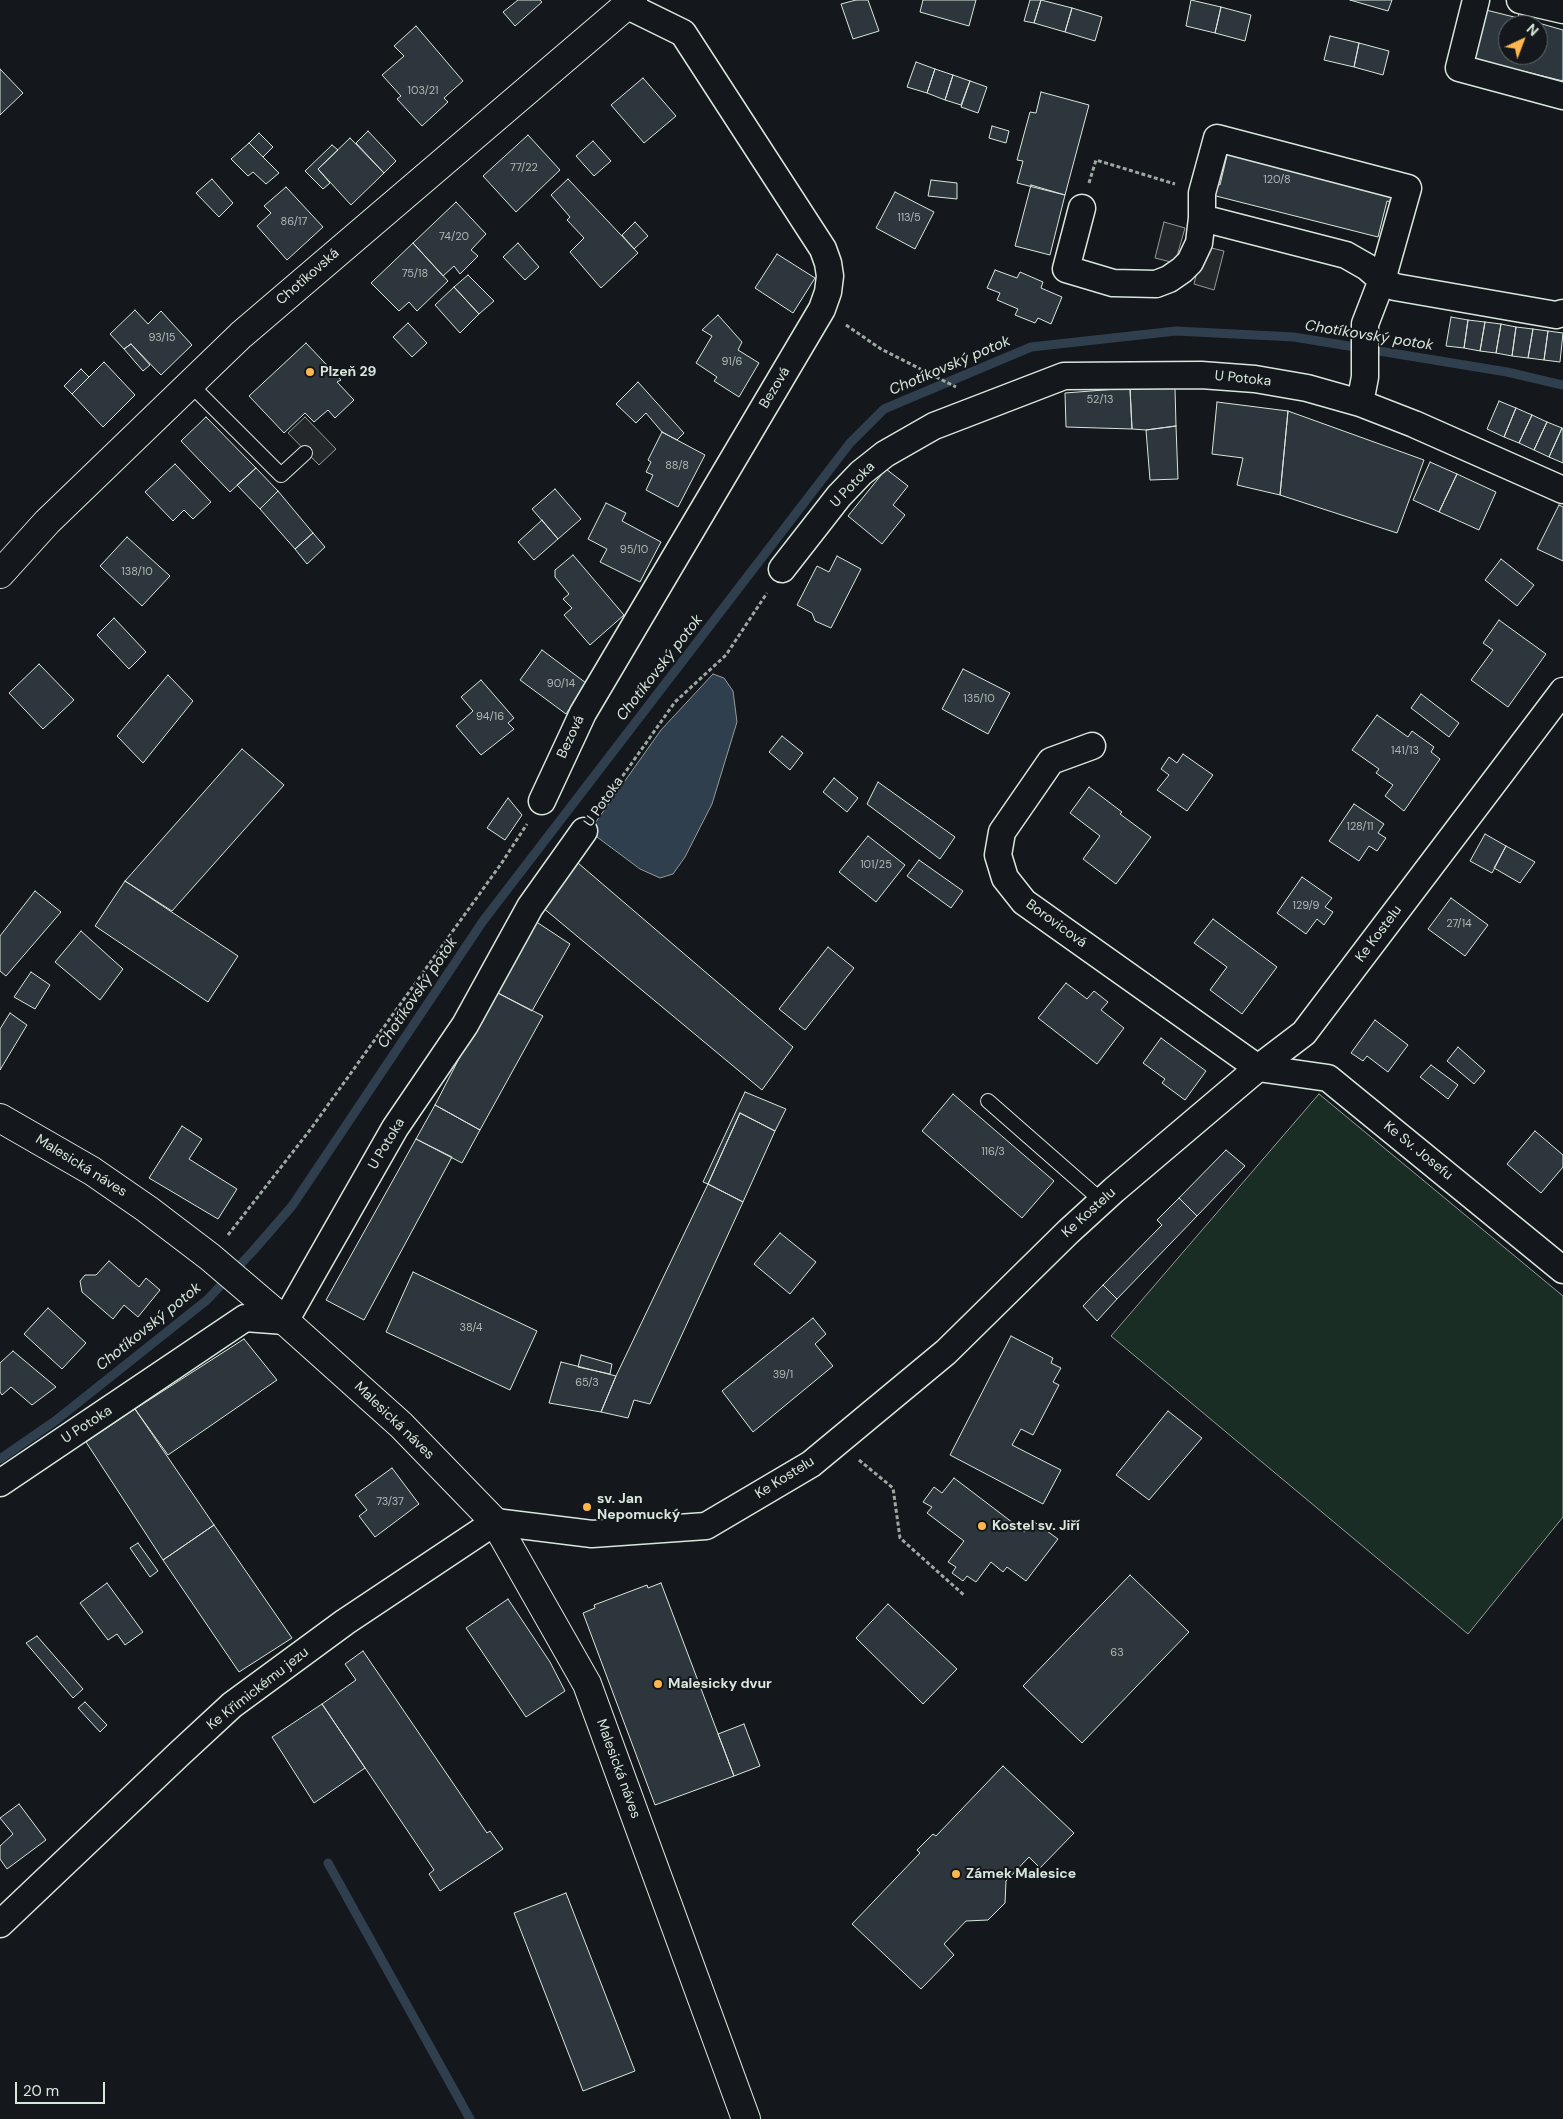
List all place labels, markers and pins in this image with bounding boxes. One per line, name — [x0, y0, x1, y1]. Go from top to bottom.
place label: Plzeň 29 — [320, 364, 376, 380]
marker: Plzeň 29 — [304, 366, 316, 378]
place label: sv. Jan Nepomucký — [597, 1491, 680, 1524]
marker: sv. Jan Nepomucký — [581, 1501, 593, 1513]
place label: Kostel sv. Jiří — [992, 1518, 1080, 1534]
marker: Kostel sv. Jiří — [976, 1520, 988, 1532]
place label: Malesicky dvur — [668, 1676, 772, 1692]
marker: Malesicky dvur — [652, 1678, 664, 1690]
place label: Zámek Malesice — [966, 1866, 1076, 1882]
marker: Zámek Malesice — [950, 1868, 962, 1880]

